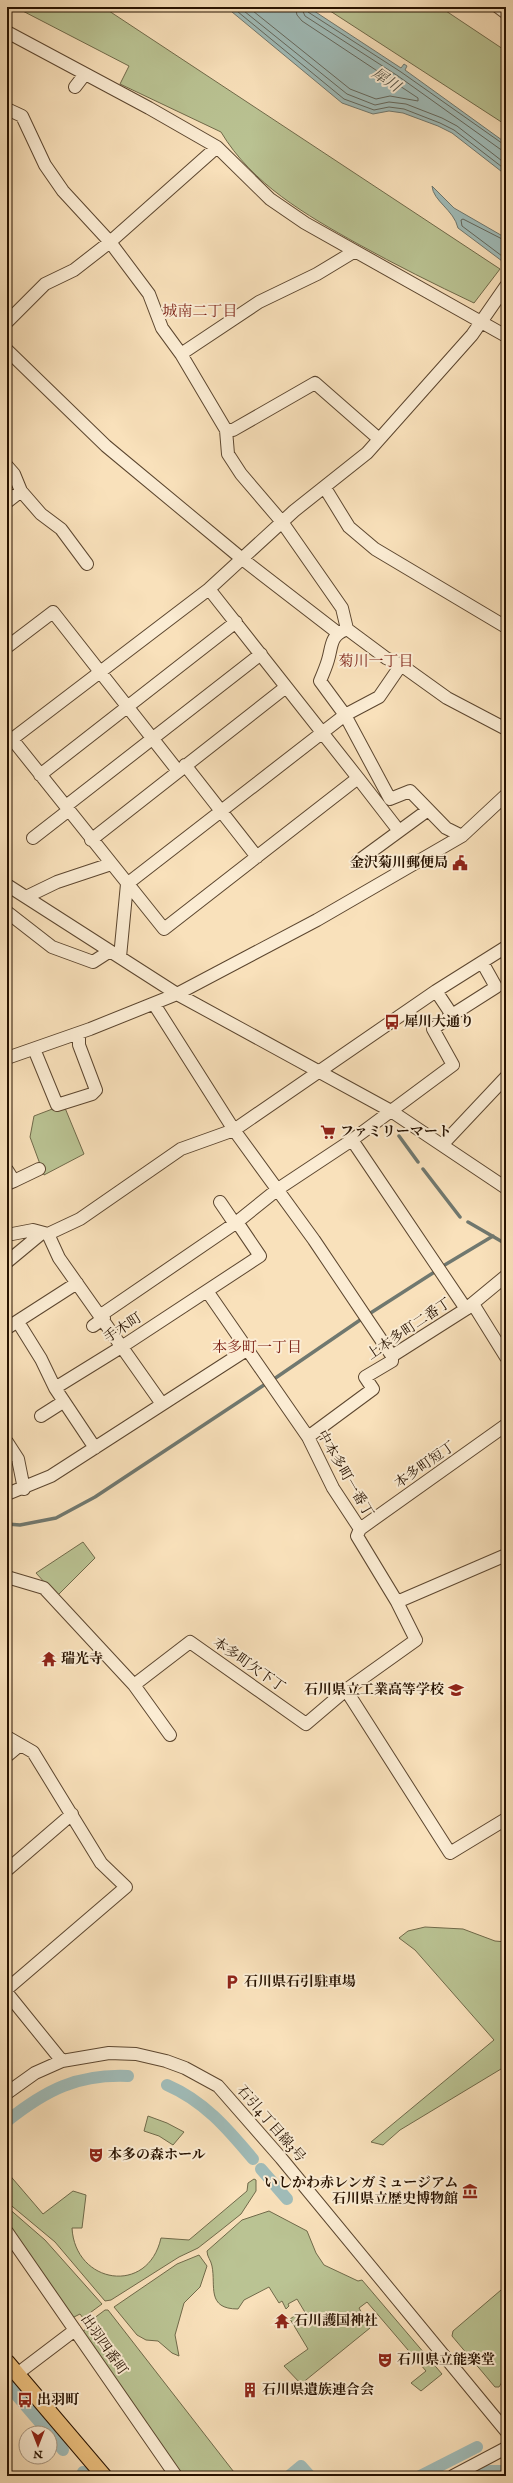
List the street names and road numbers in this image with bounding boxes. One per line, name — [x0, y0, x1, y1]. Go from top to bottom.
street label: 上本多町二番丁 — [363, 1294, 455, 1364]
street label: 手木町 — [100, 1309, 146, 1347]
street label: 中本多町一番丁 — [313, 1427, 377, 1521]
street label: 本多町短丁 — [391, 1438, 459, 1492]
street label: 本多町欠下丁 — [209, 1634, 289, 1696]
street label: 石引4丁目線3号 — [233, 2082, 309, 2166]
street label: 出羽四番町 — [77, 2311, 131, 2379]

